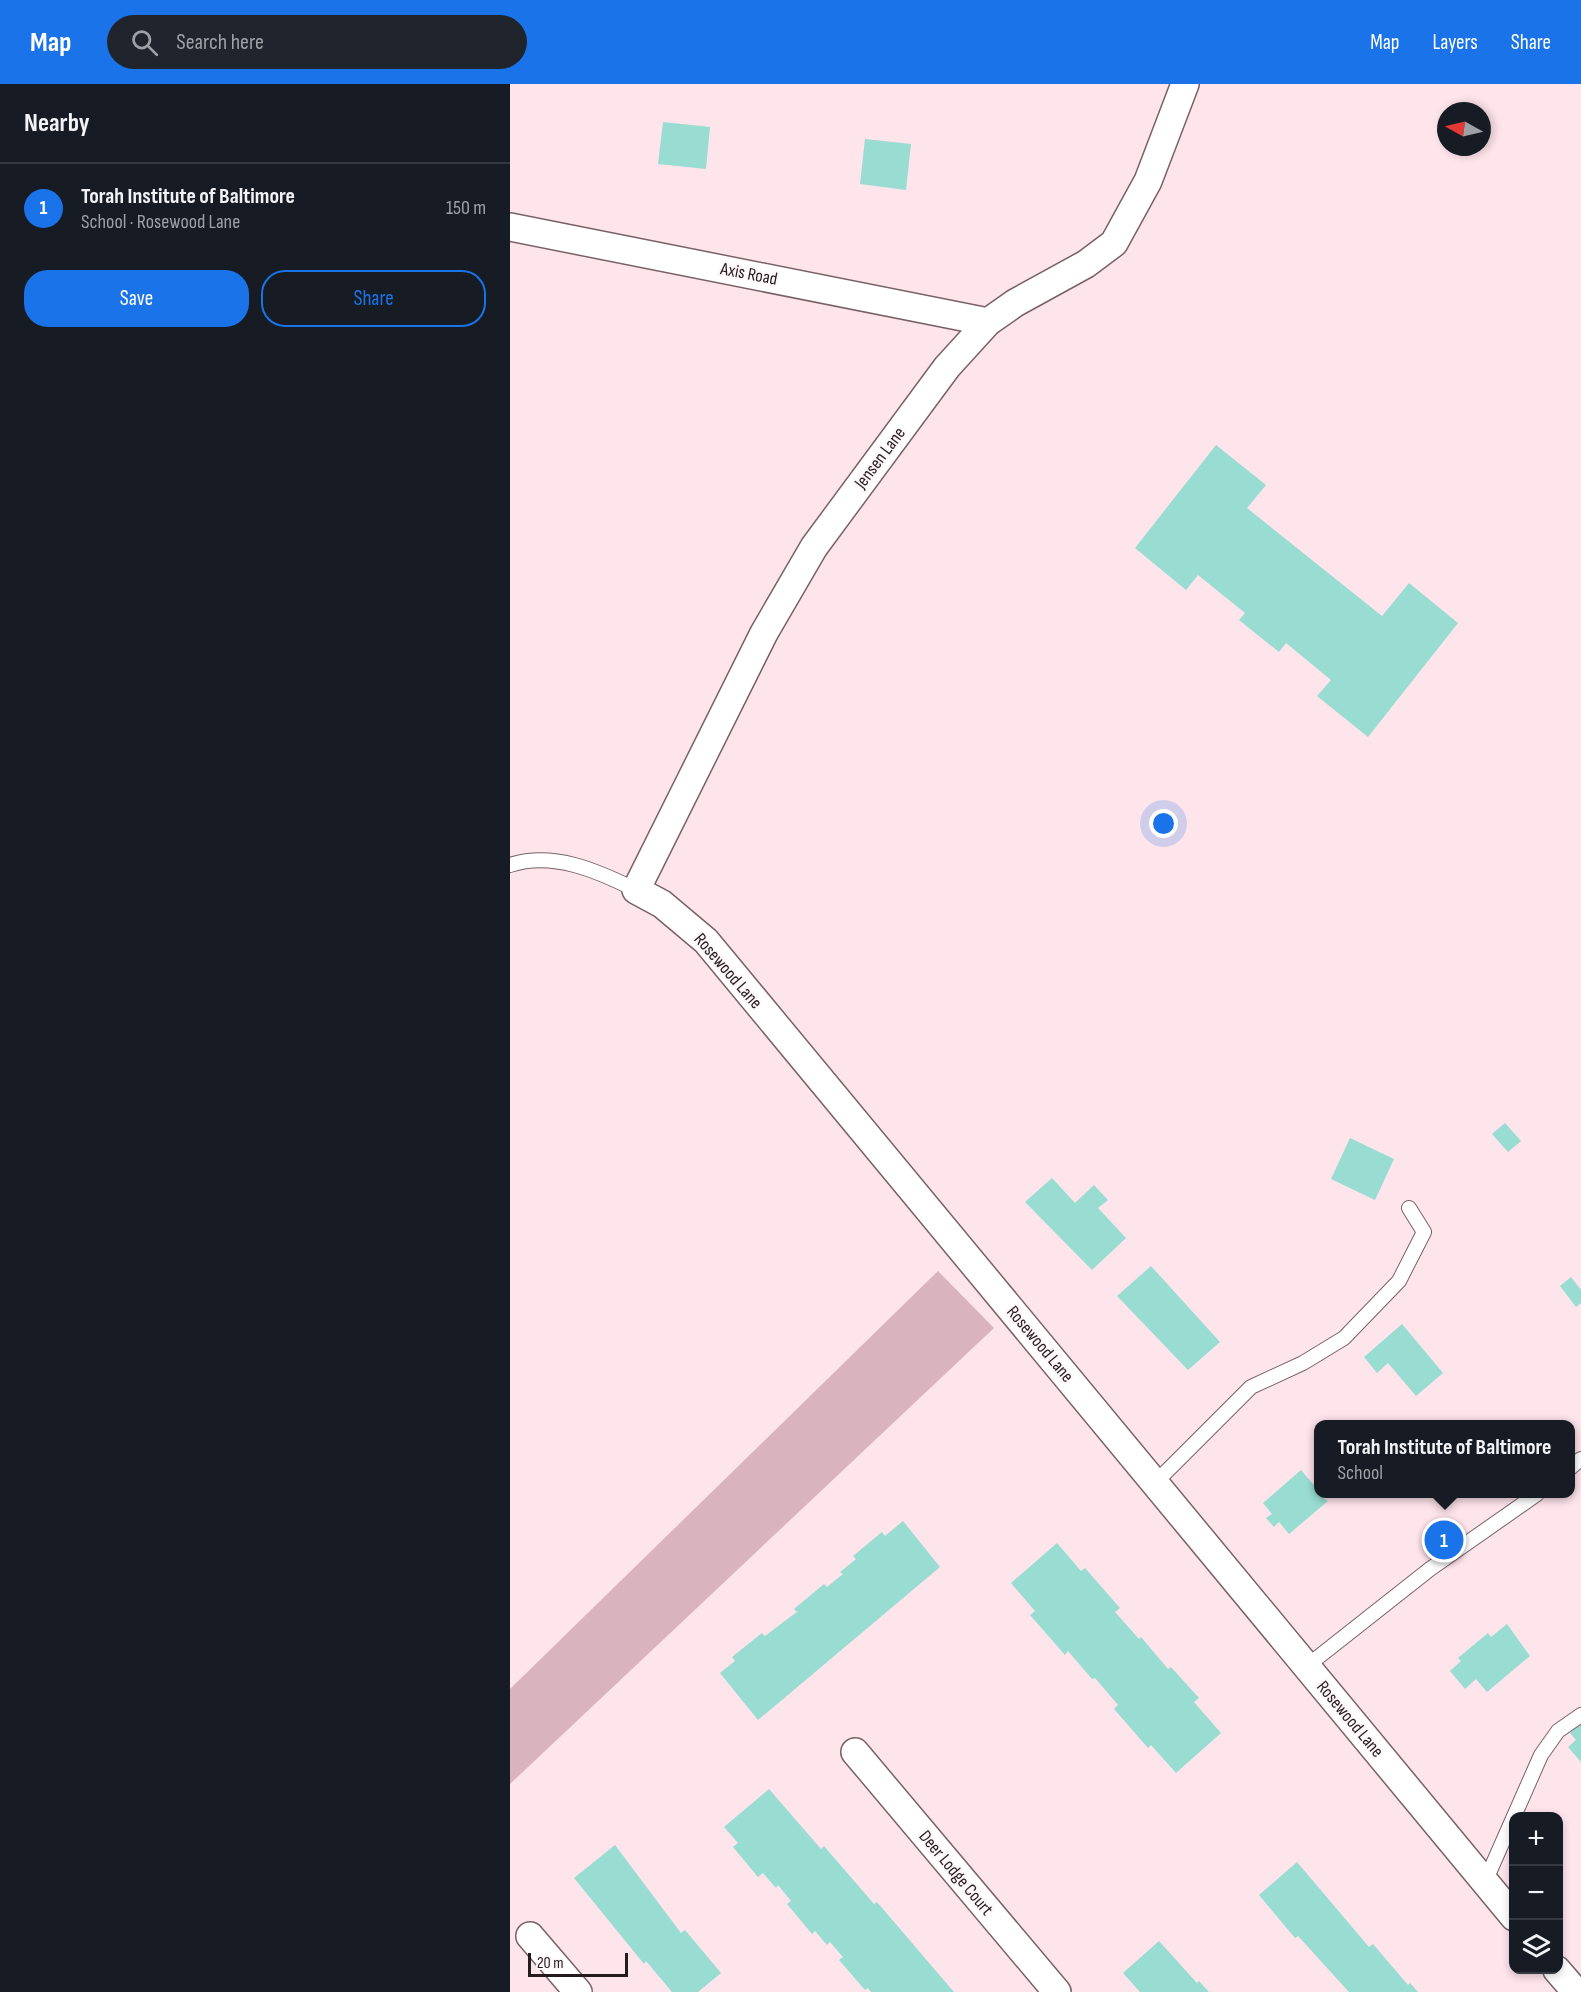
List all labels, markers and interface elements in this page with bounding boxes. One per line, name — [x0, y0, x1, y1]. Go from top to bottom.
search box — [107, 15, 527, 69]
text: Map — [30, 26, 71, 59]
icon: search — [128, 26, 161, 59]
text: Search here — [176, 29, 264, 56]
text: Map — [1370, 30, 1399, 55]
text: Layers — [1432, 30, 1478, 55]
text: Share — [1511, 30, 1551, 55]
north arrow — [1437, 102, 1491, 156]
text: Nearby — [24, 108, 90, 139]
text: Torah Institute of Baltimore — [81, 183, 295, 210]
text: 1 — [40, 196, 47, 220]
text: 150 m — [446, 196, 486, 220]
text: School · Rosewood Lane — [81, 210, 240, 234]
street label: Axis Road — [718, 258, 779, 290]
button: Save — [24, 270, 249, 327]
button: Share — [261, 270, 486, 327]
street label: Jensen Lane — [850, 423, 910, 494]
your location — [1149, 809, 1178, 838]
street label: Rosewood Lane — [690, 929, 766, 1013]
street label: Rosewood Lane — [1002, 1302, 1078, 1386]
popup — [1314, 1420, 1575, 1498]
text: Torah Institute of Baltimore — [1338, 1434, 1551, 1461]
text: School — [1338, 1461, 1383, 1485]
pin: 1 — [1424, 1518, 1464, 1562]
street label: Rosewood Lane — [1312, 1677, 1388, 1761]
map controls — [1509, 1812, 1563, 1974]
button: + — [1509, 1812, 1563, 1866]
street label: Deer Lodge Court — [914, 1826, 998, 1920]
button: − — [1509, 1866, 1563, 1920]
button: layers — [1509, 1920, 1563, 1974]
scale bar — [528, 1950, 628, 1978]
text: 20 m — [537, 1954, 564, 1973]

